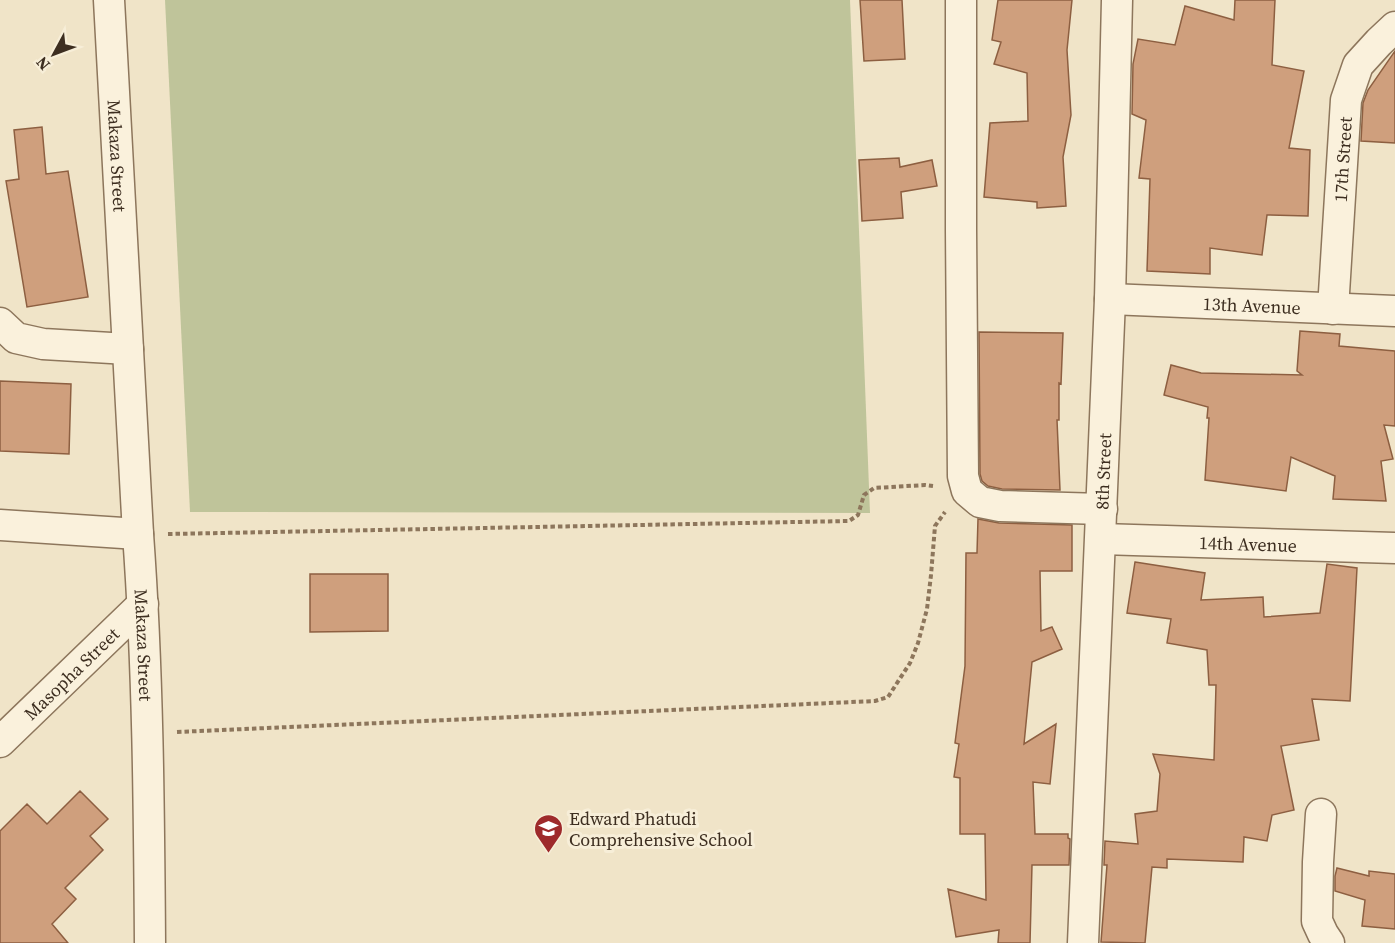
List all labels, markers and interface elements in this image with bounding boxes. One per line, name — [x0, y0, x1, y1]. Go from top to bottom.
north arrow — [24, 24, 84, 84]
text: N — [30, 52, 55, 75]
street label: Makaza Street — [102, 99, 133, 213]
street label: 17th Street — [1327, 116, 1357, 203]
street label: 13th Avenue — [1202, 290, 1301, 320]
street label: 8th Street — [1089, 433, 1117, 510]
street label: 14th Avenue — [1199, 530, 1297, 557]
street label: Makaza Street — [129, 588, 159, 702]
street label: Masopha Street — [18, 621, 125, 725]
place label: Edward Phatudi Comprehensive School — [569, 806, 753, 852]
school or university icon: Edward Phatudi Comprehensive School — [532, 812, 564, 854]

